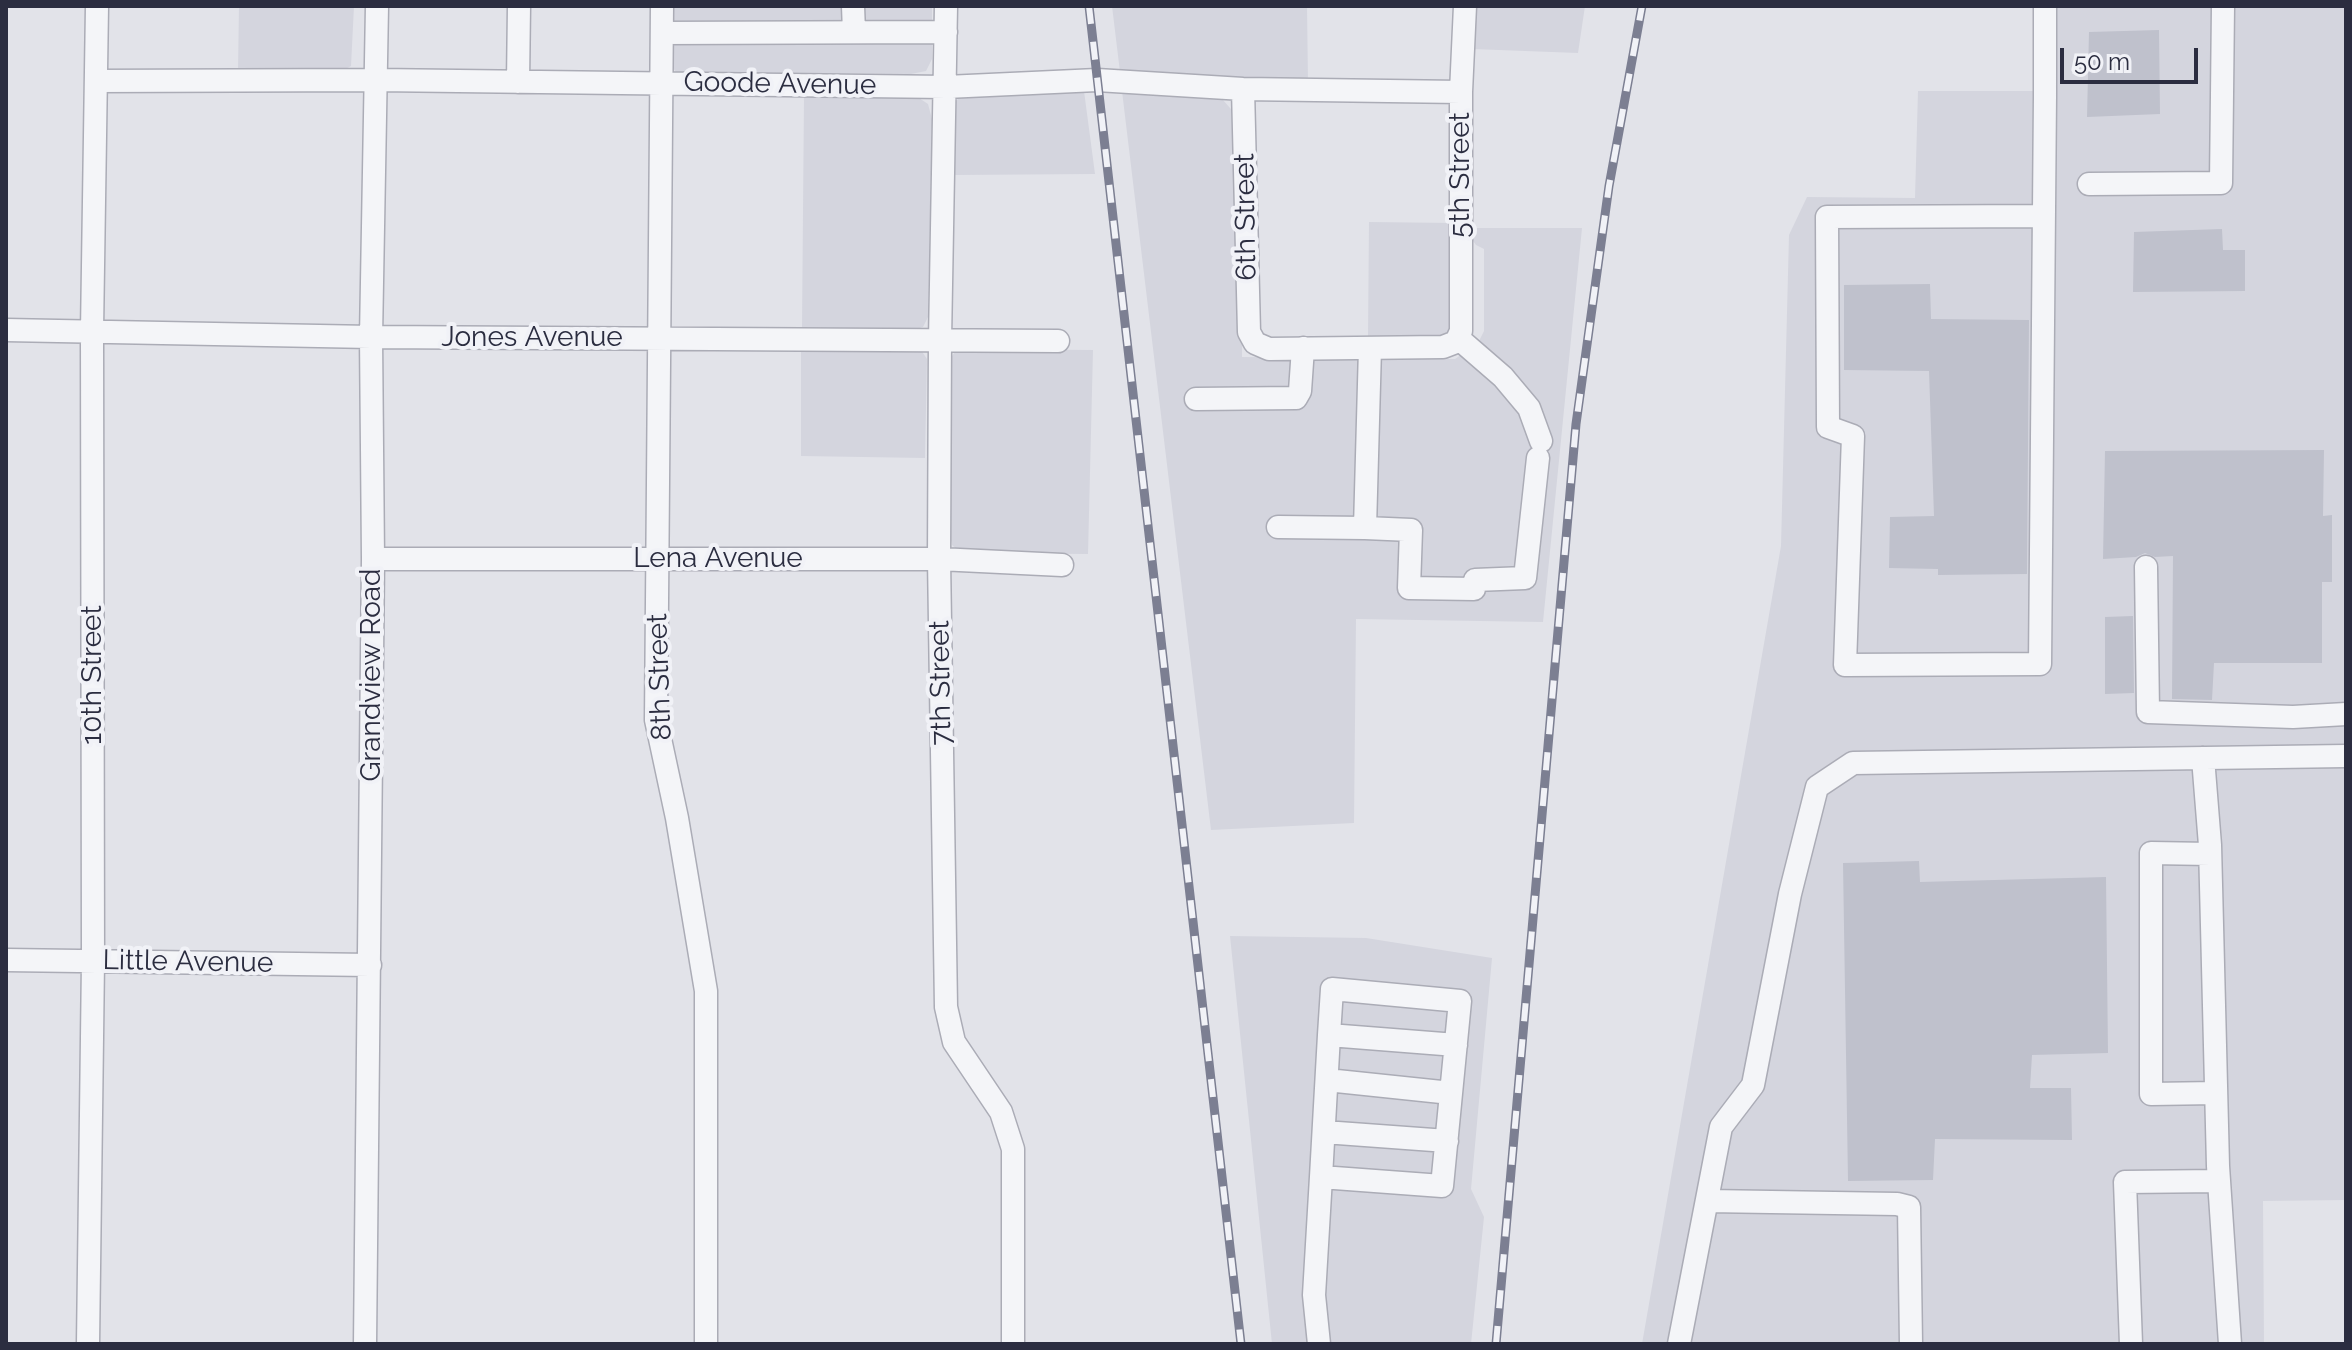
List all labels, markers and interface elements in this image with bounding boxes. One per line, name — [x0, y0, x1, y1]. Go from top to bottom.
scale bar — [2064, 32, 2202, 82]
text: 50 m — [2074, 47, 2130, 76]
street label: Goode Avenue — [683, 66, 877, 102]
street label: 5th Street — [1444, 112, 1478, 238]
street label: 6th Street — [1228, 153, 1264, 281]
street label: Jones Avenue — [441, 321, 623, 355]
street label: Lena Avenue — [633, 542, 803, 576]
street label: Grandview Road — [355, 569, 389, 781]
street label: 10th Street — [76, 605, 110, 745]
street label: 8th Street — [641, 613, 679, 741]
street label: 7th Street — [923, 620, 959, 746]
street label: Little Avenue — [102, 944, 274, 980]

